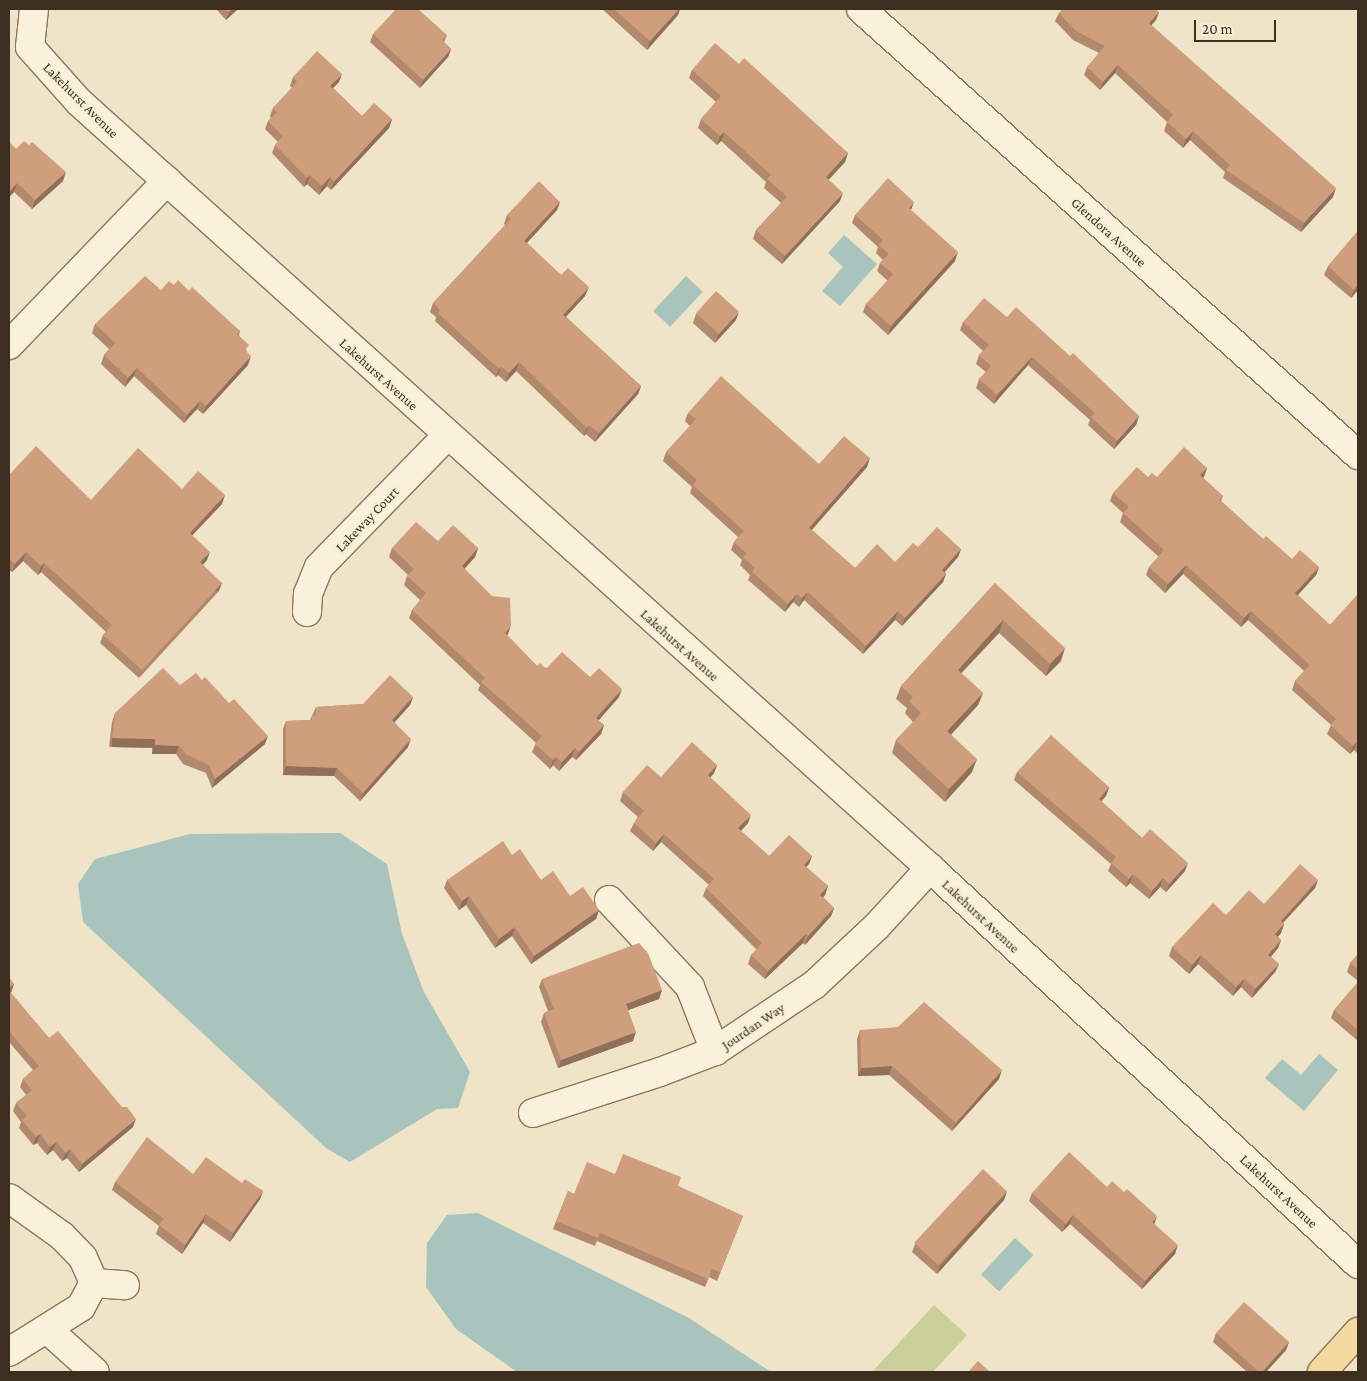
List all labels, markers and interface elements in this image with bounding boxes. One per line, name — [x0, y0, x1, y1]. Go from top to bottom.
scale bar — [1197, 10, 1280, 42]
text: 20 m — [1202, 21, 1233, 37]
street label: Lakehurst Avenue — [40, 59, 122, 141]
street label: Glendora Avenue — [1068, 194, 1150, 270]
street label: Lakehurst Avenue — [336, 334, 422, 414]
street label: Lakeway Court — [332, 483, 402, 555]
street label: Lakehurst Avenue — [637, 605, 723, 685]
street label: Lakehurst Avenue — [939, 876, 1023, 956]
street label: Jourdan Way — [718, 999, 788, 1053]
street label: Lakehurst Avenue — [1237, 1151, 1321, 1231]

